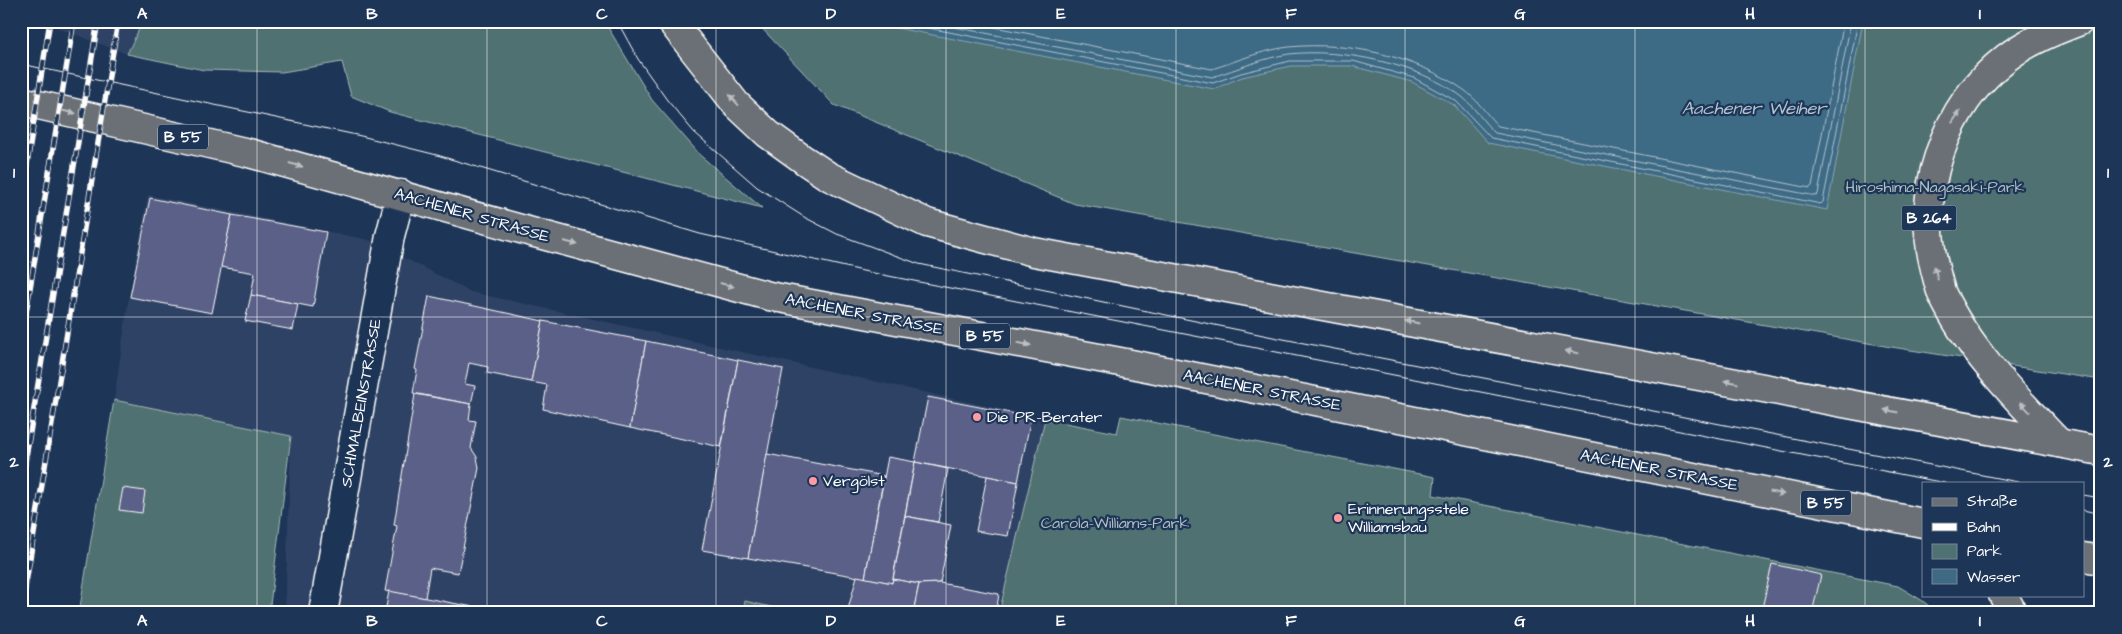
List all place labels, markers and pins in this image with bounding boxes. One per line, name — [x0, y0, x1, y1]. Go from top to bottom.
place label: Die PR-Berater — [987, 406, 1103, 428]
marker: Die PR-Berater — [971, 411, 983, 423]
place label: Vergölst — [823, 470, 885, 493]
marker: Vergölst — [807, 475, 819, 487]
place label: Erinnerungsstele Williamsbau — [1348, 498, 1469, 538]
marker: Erinnerungsstele Williamsbau — [1332, 512, 1344, 524]

